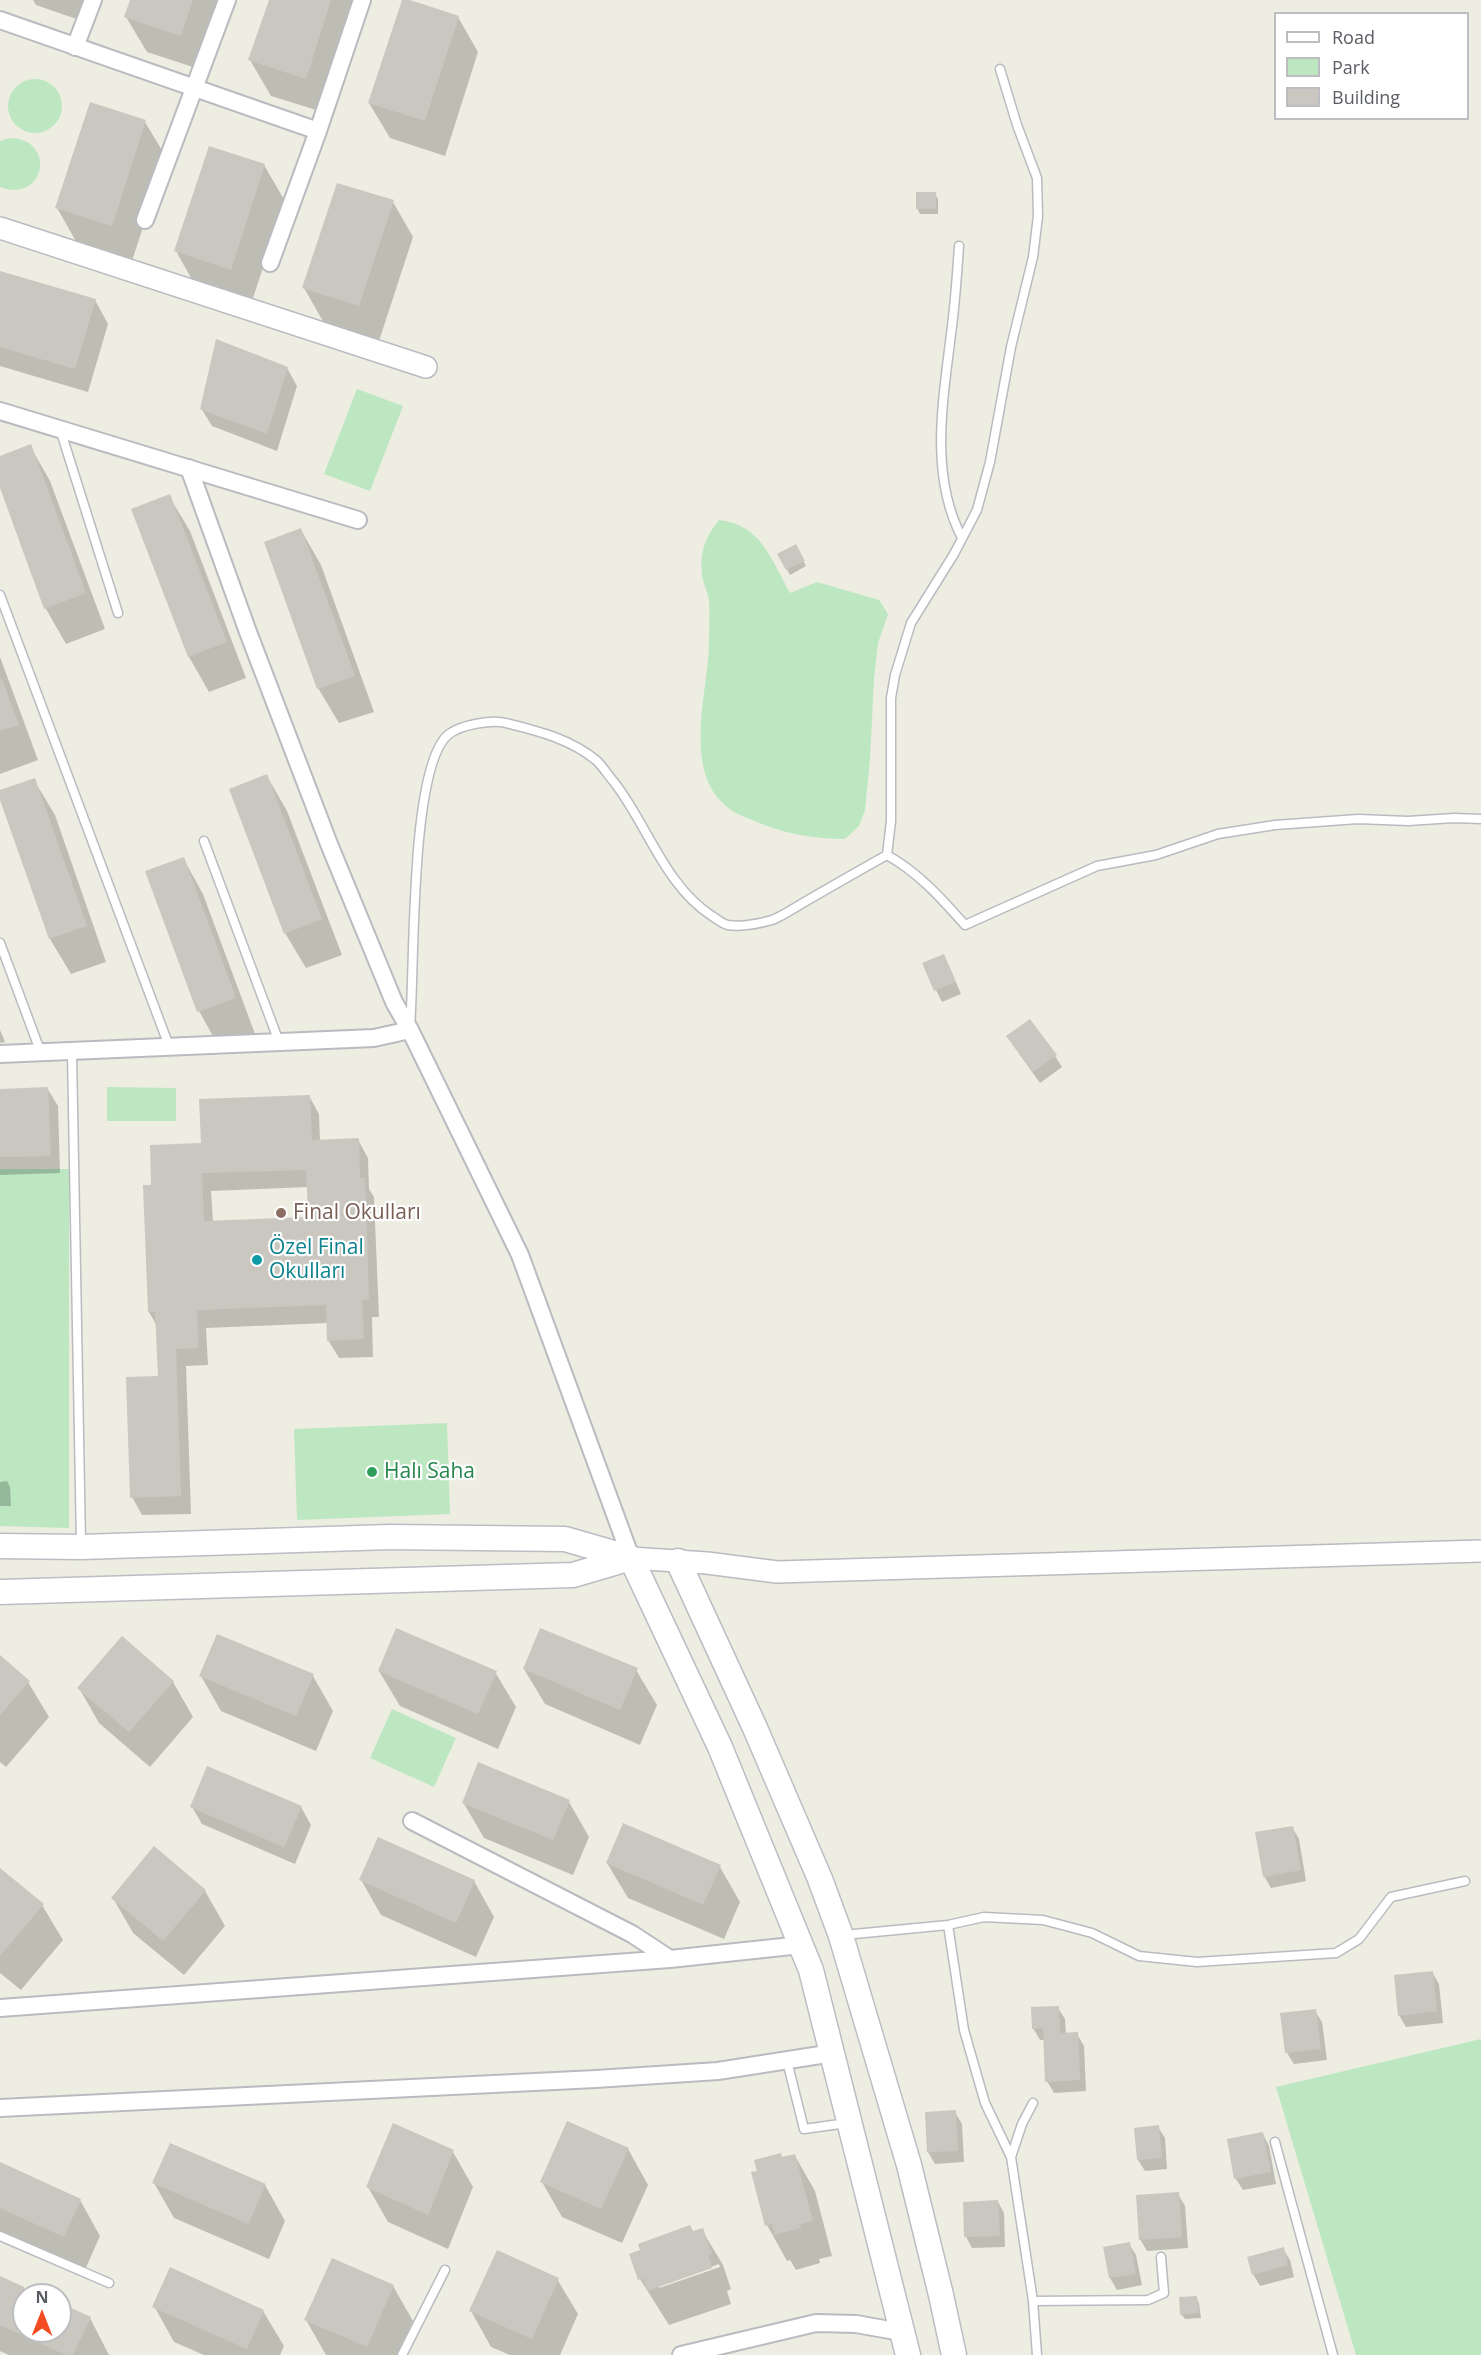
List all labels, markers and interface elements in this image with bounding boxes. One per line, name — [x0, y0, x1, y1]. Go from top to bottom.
legend — [1274, 12, 1469, 120]
text: Road — [1332, 25, 1375, 49]
text: Park — [1332, 55, 1370, 79]
text: Building — [1332, 85, 1400, 109]
place label: Final Okulları — [293, 1200, 421, 1226]
marker: Final Okulları — [274, 1206, 288, 1220]
place label: Özel Final Okulları — [269, 1235, 364, 1285]
marker: Özel Final Okulları — [250, 1253, 264, 1267]
place label: Halı Saha — [384, 1459, 475, 1485]
marker: Halı Saha — [365, 1465, 379, 1479]
north arrow — [12, 2283, 72, 2343]
text: N — [35, 2286, 49, 2308]

